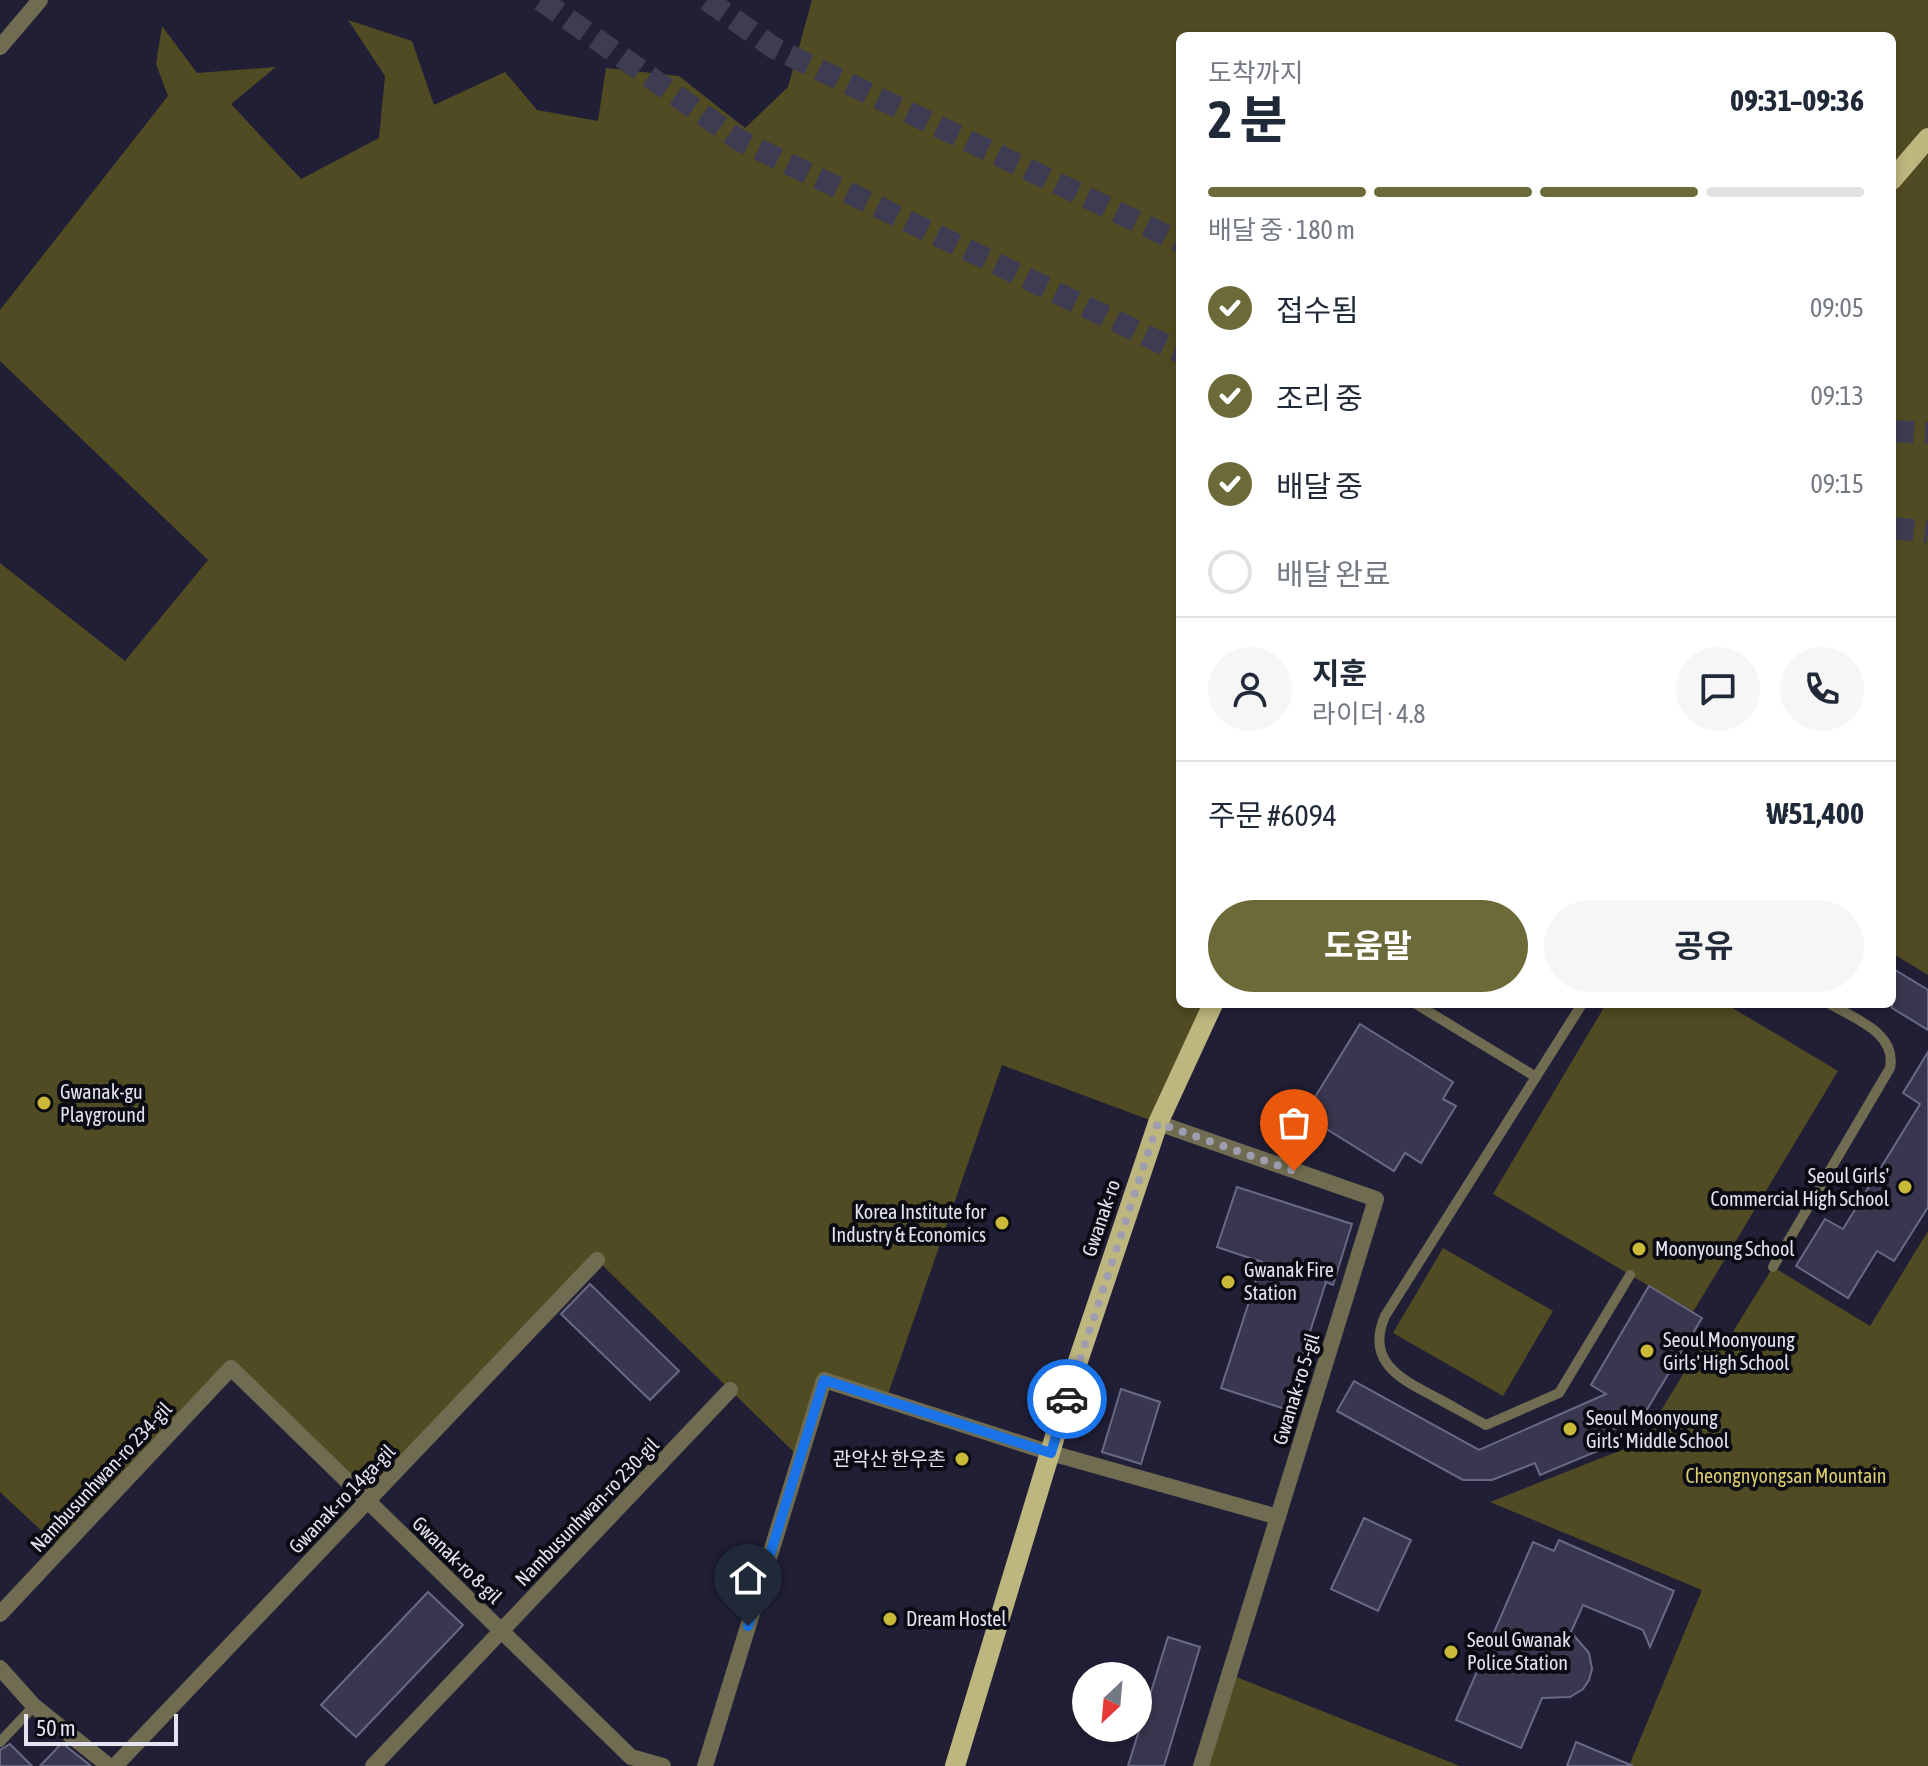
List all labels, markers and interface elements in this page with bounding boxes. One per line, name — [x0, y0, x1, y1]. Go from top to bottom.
text: 도착까지 — [1208, 58, 1304, 88]
text: 09:31–09:36 — [1730, 83, 1864, 117]
text: 2 분 — [1208, 89, 1287, 149]
text: 배달 중 · 180 m — [1208, 215, 1355, 245]
icon: check — [1208, 286, 1252, 330]
text: 접수됨 — [1276, 293, 1359, 327]
text: 09:05 — [1810, 293, 1864, 323]
icon: check — [1208, 374, 1252, 418]
text: 조리 중 — [1276, 381, 1363, 415]
text: 09:13 — [1810, 381, 1864, 411]
icon: check — [1208, 462, 1252, 506]
text: 배달 중 — [1276, 469, 1363, 503]
text: 09:15 — [1810, 469, 1864, 499]
text: 배달 완료 — [1276, 557, 1391, 591]
button: person — [1208, 647, 1292, 731]
button: chat — [1676, 647, 1760, 731]
button: phone — [1780, 647, 1864, 731]
text: 지훈 — [1312, 656, 1367, 690]
text: 라이더 · 4.8 — [1312, 699, 1426, 729]
text: ₩51,400 — [1766, 796, 1864, 830]
text: 주문 #6094 — [1208, 798, 1337, 832]
button: 도움말 — [1208, 900, 1528, 992]
button: 공유 — [1544, 900, 1864, 992]
place label: Gwanak-gu Playground — [60, 1080, 145, 1126]
pin — [1260, 1089, 1328, 1171]
marker: Gwanak-gu Playground — [35, 1094, 53, 1112]
icon: bag — [1272, 1101, 1316, 1145]
place label: Seoul Girls' Commercial High School — [1711, 1164, 1890, 1210]
street label: Gwanak-ro — [1077, 1176, 1124, 1259]
marker: Seoul Girls' Commercial High School — [1896, 1178, 1914, 1196]
place label: Korea Institute for Industry & Economics — [831, 1200, 987, 1246]
marker: Korea Institute for Industry & Economics — [993, 1214, 1011, 1232]
place label: Moonyoung School — [1655, 1237, 1795, 1260]
marker: Moonyoung School — [1630, 1240, 1648, 1258]
place label: Gwanak Fire Station — [1244, 1258, 1334, 1304]
marker: Gwanak Fire Station — [1219, 1273, 1237, 1291]
place label: Seoul Moonyoung Girls' High School — [1663, 1328, 1795, 1374]
street label: Gwanak-ro 5-gil — [1268, 1330, 1324, 1447]
marker: Seoul Moonyoung Girls' High School — [1638, 1342, 1656, 1360]
courier — [1027, 1359, 1107, 1439]
icon: car — [1045, 1377, 1089, 1421]
street label: Nambusunhwan-ro 234-gil — [25, 1397, 176, 1556]
place label: Seoul Moonyoung Girls' Middle School — [1586, 1406, 1730, 1452]
marker: Seoul Moonyoung Girls' Middle School — [1561, 1420, 1579, 1438]
street label: Nambusunhwan-ro 230-gil — [510, 1433, 664, 1590]
street label: Gwanak-ro 14ga-gil — [284, 1439, 400, 1558]
place label: 관악산 한우촌 — [833, 1447, 946, 1470]
marker: 관악산 한우촌 — [953, 1450, 971, 1468]
park label: Cheongnyongsan Mountain — [1685, 1464, 1887, 1487]
street label: Gwanak-ro 8-gil — [408, 1511, 507, 1608]
pin — [714, 1544, 782, 1626]
icon: home — [726, 1556, 770, 1600]
place label: Dream Hostel — [906, 1607, 1007, 1630]
marker: Dream Hostel — [881, 1610, 899, 1628]
place label: Seoul Gwanak Police Station — [1467, 1628, 1571, 1674]
marker: Seoul Gwanak Police Station — [1442, 1643, 1460, 1661]
north arrow — [1072, 1662, 1152, 1742]
map controls — [1072, 1662, 1152, 1742]
scale bar — [24, 1710, 178, 1746]
text: 50 m — [36, 1715, 76, 1741]

